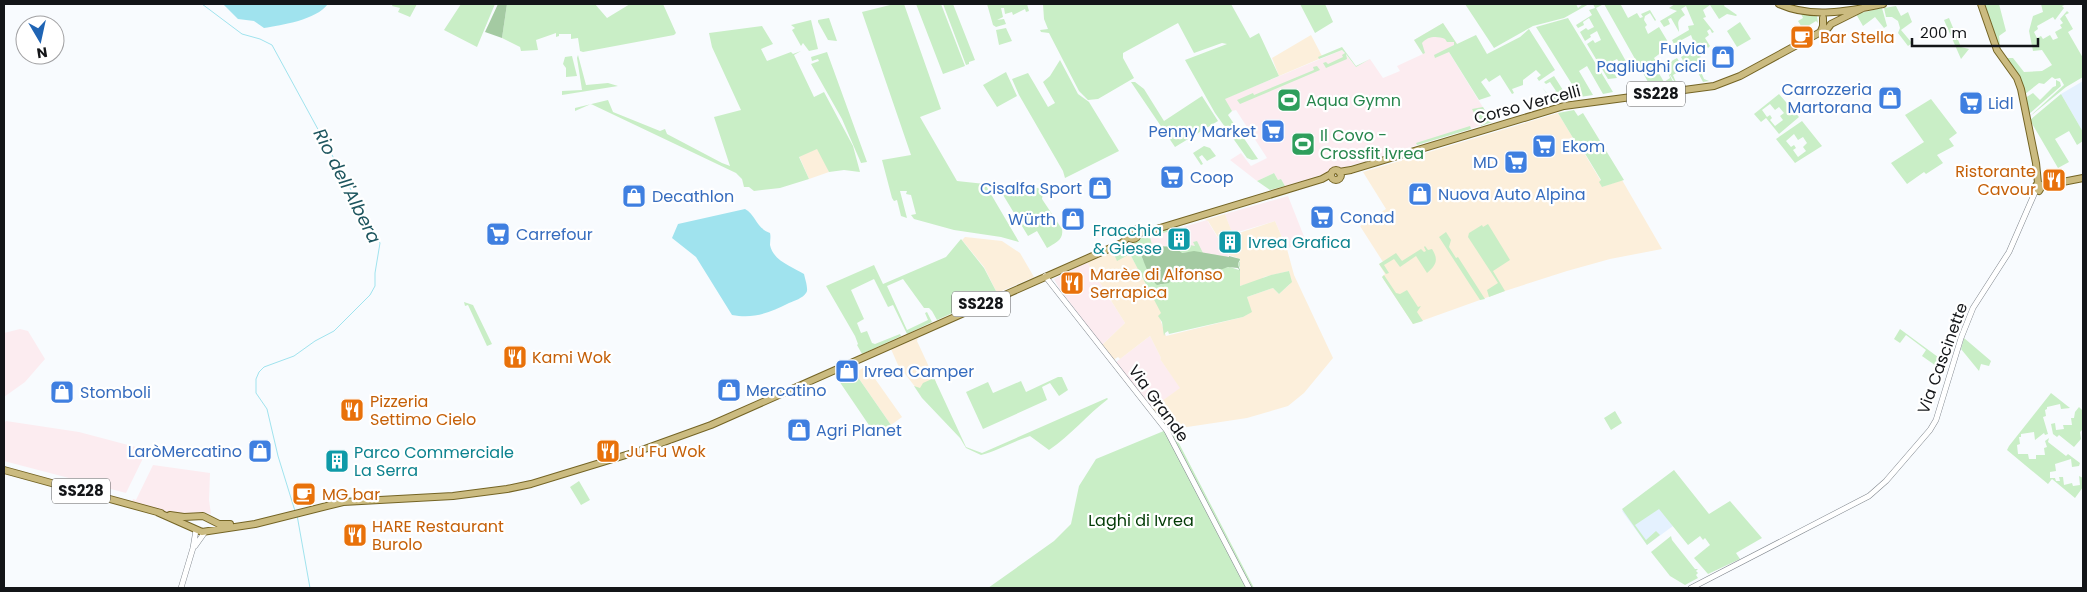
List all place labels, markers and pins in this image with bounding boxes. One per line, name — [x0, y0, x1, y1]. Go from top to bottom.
cafe icon: Bar Stella — [1789, 24, 1815, 50]
place label: Bar Stella — [1820, 26, 1895, 49]
place label: Fulvia Pagliughi cicli — [1596, 37, 1706, 78]
shop icon: Fulvia Pagliughi cicli — [1710, 44, 1736, 70]
place label: Carrozzeria Martorana — [1781, 78, 1872, 119]
shop icon: Carrozzeria Martorana — [1877, 85, 1903, 111]
sports icon: Aqua Gymn — [1276, 87, 1302, 113]
place label: Aqua Gymn — [1306, 89, 1401, 112]
supermarket icon: Lidl — [1958, 90, 1984, 116]
place label: Lidl — [1988, 92, 2014, 115]
supermarket icon: Penny Market — [1260, 118, 1286, 144]
place label: Penny Market — [1149, 120, 1256, 143]
place label: Il Covo - Crossfit Ivrea — [1320, 124, 1424, 165]
sports icon: Il Covo - Crossfit Ivrea — [1290, 131, 1316, 157]
supermarket icon: Ekom — [1531, 133, 1557, 159]
place label: Ekom — [1562, 135, 1605, 158]
supermarket icon: MD — [1503, 149, 1529, 175]
place label: MD — [1473, 151, 1498, 174]
place label: Ristorante Cavour — [1955, 160, 2036, 201]
supermarket icon: Coop — [1159, 164, 1185, 190]
place label: Coop — [1190, 166, 1234, 189]
restaurant icon: Ristorante Cavour — [2041, 167, 2067, 193]
shop icon: Cisalfa Sport — [1087, 175, 1113, 201]
place label: Cisalfa Sport — [980, 177, 1082, 200]
shop icon: Nuova Auto Alpina — [1407, 181, 1433, 207]
shop icon: Decathlon — [621, 183, 647, 209]
place label: Nuova Auto Alpina — [1438, 183, 1586, 206]
place label: Decathlon — [652, 185, 734, 208]
supermarket icon: Conad — [1309, 204, 1335, 230]
shop icon: Würth — [1060, 206, 1086, 232]
place label: Conad — [1340, 206, 1394, 229]
place label: Würth — [1008, 208, 1056, 231]
place label: Fracchia & Giesse — [1093, 219, 1162, 260]
supermarket icon: Carrefour — [485, 221, 511, 247]
place label: Carrefour — [516, 223, 593, 246]
building icon: Fracchia & Giesse — [1166, 226, 1192, 252]
building icon: Ivrea Grafica — [1217, 229, 1243, 255]
place label: Ivrea Grafica — [1248, 231, 1351, 254]
place label: Marèe di Alfonso Serrapica — [1090, 263, 1223, 304]
restaurant icon: Marèe di Alfonso Serrapica — [1059, 270, 1085, 296]
restaurant icon: Kami Wok — [502, 344, 528, 370]
place label: Kami Wok — [532, 346, 612, 369]
shop icon: Ivrea Camper — [834, 358, 860, 384]
place label: Ivrea Camper — [864, 360, 974, 383]
shop icon: Mercatino — [716, 377, 742, 403]
shop icon: Stomboli — [49, 379, 75, 405]
place label: Mercatino — [746, 379, 826, 402]
place label: Stomboli — [80, 381, 151, 404]
place label: Pizzeria Settimo Cielo — [370, 390, 476, 431]
restaurant icon: Pizzeria Settimo Cielo — [339, 397, 365, 423]
shop icon: Agri Planet — [786, 417, 812, 443]
place label: Agri Planet — [816, 419, 902, 442]
shop icon: LaròMercatino — [247, 438, 273, 464]
restaurant icon: Ju Fu Wok — [595, 438, 621, 464]
place label: LaròMercatino — [128, 440, 242, 463]
place label: Ju Fu Wok — [626, 440, 706, 463]
place label: Parco Commerciale La Serra — [354, 441, 514, 482]
building icon: Parco Commerciale La Serra — [324, 448, 350, 474]
cafe icon: MG bar — [291, 481, 317, 507]
place label: MG bar — [322, 483, 380, 506]
place label: HARE Restaurant Burolo — [372, 515, 504, 556]
restaurant icon: HARE Restaurant Burolo — [342, 522, 368, 548]

